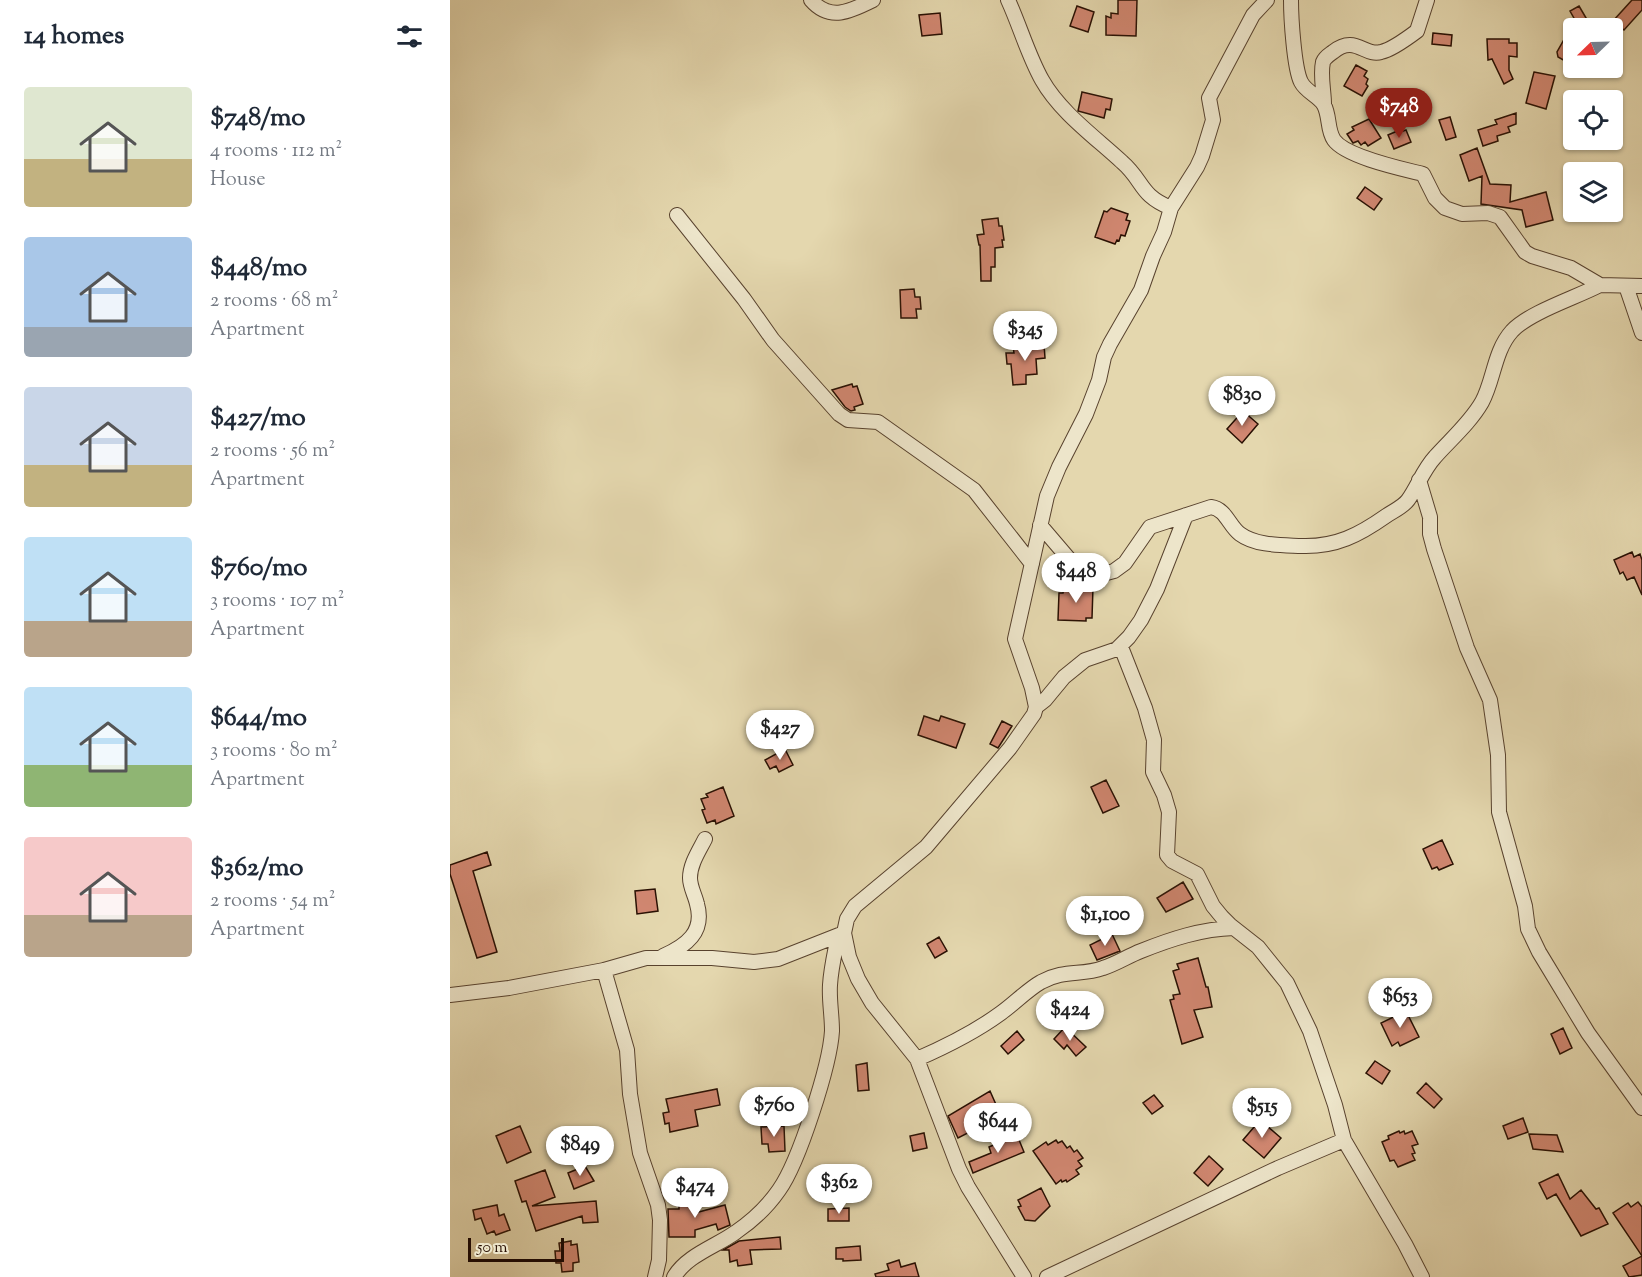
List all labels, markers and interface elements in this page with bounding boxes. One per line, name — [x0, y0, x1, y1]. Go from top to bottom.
text: 14 homes — [24, 18, 124, 55]
north arrow — [1563, 18, 1623, 78]
map controls — [1563, 18, 1623, 222]
icon: filters — [393, 20, 426, 53]
pin: $748 — [1363, 88, 1435, 139]
button: locate — [1563, 90, 1623, 150]
text: $748 — [1379, 93, 1419, 122]
text: $748/mo — [210, 100, 305, 137]
icon: home — [72, 111, 144, 183]
text: 4 rooms · 112 m² — [210, 137, 342, 166]
button: layers — [1563, 162, 1623, 222]
text: House — [210, 166, 265, 195]
text: $448/mo — [210, 250, 307, 287]
icon: home — [72, 261, 144, 333]
text: 2 rooms · 68 m² — [210, 287, 338, 316]
pin: $345 — [989, 311, 1061, 362]
text: Apartment — [210, 316, 305, 345]
text: $345 — [1007, 316, 1043, 345]
pin: $830 — [1206, 376, 1278, 427]
text: $830 — [1222, 381, 1262, 410]
text: $427/mo — [210, 400, 306, 437]
icon: home — [72, 411, 144, 483]
text: 2 rooms · 56 m² — [210, 437, 335, 466]
text: Apartment — [210, 466, 305, 495]
text: $760/mo — [210, 550, 308, 587]
pin: $448 — [1040, 553, 1112, 604]
text: $448 — [1056, 558, 1096, 587]
icon: home — [72, 561, 144, 633]
text: 3 rooms · 107 m² — [210, 587, 344, 616]
text: Apartment — [210, 616, 305, 645]
text: $644/mo — [210, 700, 307, 737]
pin: $427 — [744, 710, 816, 761]
icon: home — [72, 711, 144, 783]
text: $427 — [760, 715, 800, 744]
text: 3 rooms · 80 m² — [210, 737, 338, 766]
text: Apartment — [210, 766, 305, 795]
text: $362/mo — [210, 850, 303, 887]
icon: home — [72, 861, 144, 933]
text: 2 rooms · 54 m² — [210, 887, 335, 916]
pin: $1,100 — [1056, 896, 1154, 947]
text: $1,100 — [1080, 901, 1130, 930]
text: Apartment — [210, 916, 305, 945]
pin: $653 — [1364, 978, 1436, 1029]
text: $653 — [1382, 983, 1418, 1012]
pin: $424 — [1034, 991, 1106, 1042]
text: $424 — [1050, 996, 1090, 1025]
pin: $760 — [738, 1087, 810, 1138]
pin: $515 — [1226, 1088, 1298, 1139]
text: $760 — [753, 1092, 795, 1121]
text: $515 — [1246, 1093, 1278, 1122]
pin: $644 — [962, 1103, 1034, 1154]
text: $644 — [978, 1108, 1018, 1137]
pin: $849 — [544, 1126, 616, 1177]
text: $849 — [560, 1131, 600, 1160]
pin: $362 — [803, 1164, 875, 1215]
pin: $474 — [659, 1168, 731, 1219]
text: $362 — [820, 1169, 858, 1198]
text: $474 — [675, 1173, 715, 1202]
scale bar — [468, 1235, 564, 1262]
text: 50 m — [477, 1237, 508, 1260]

